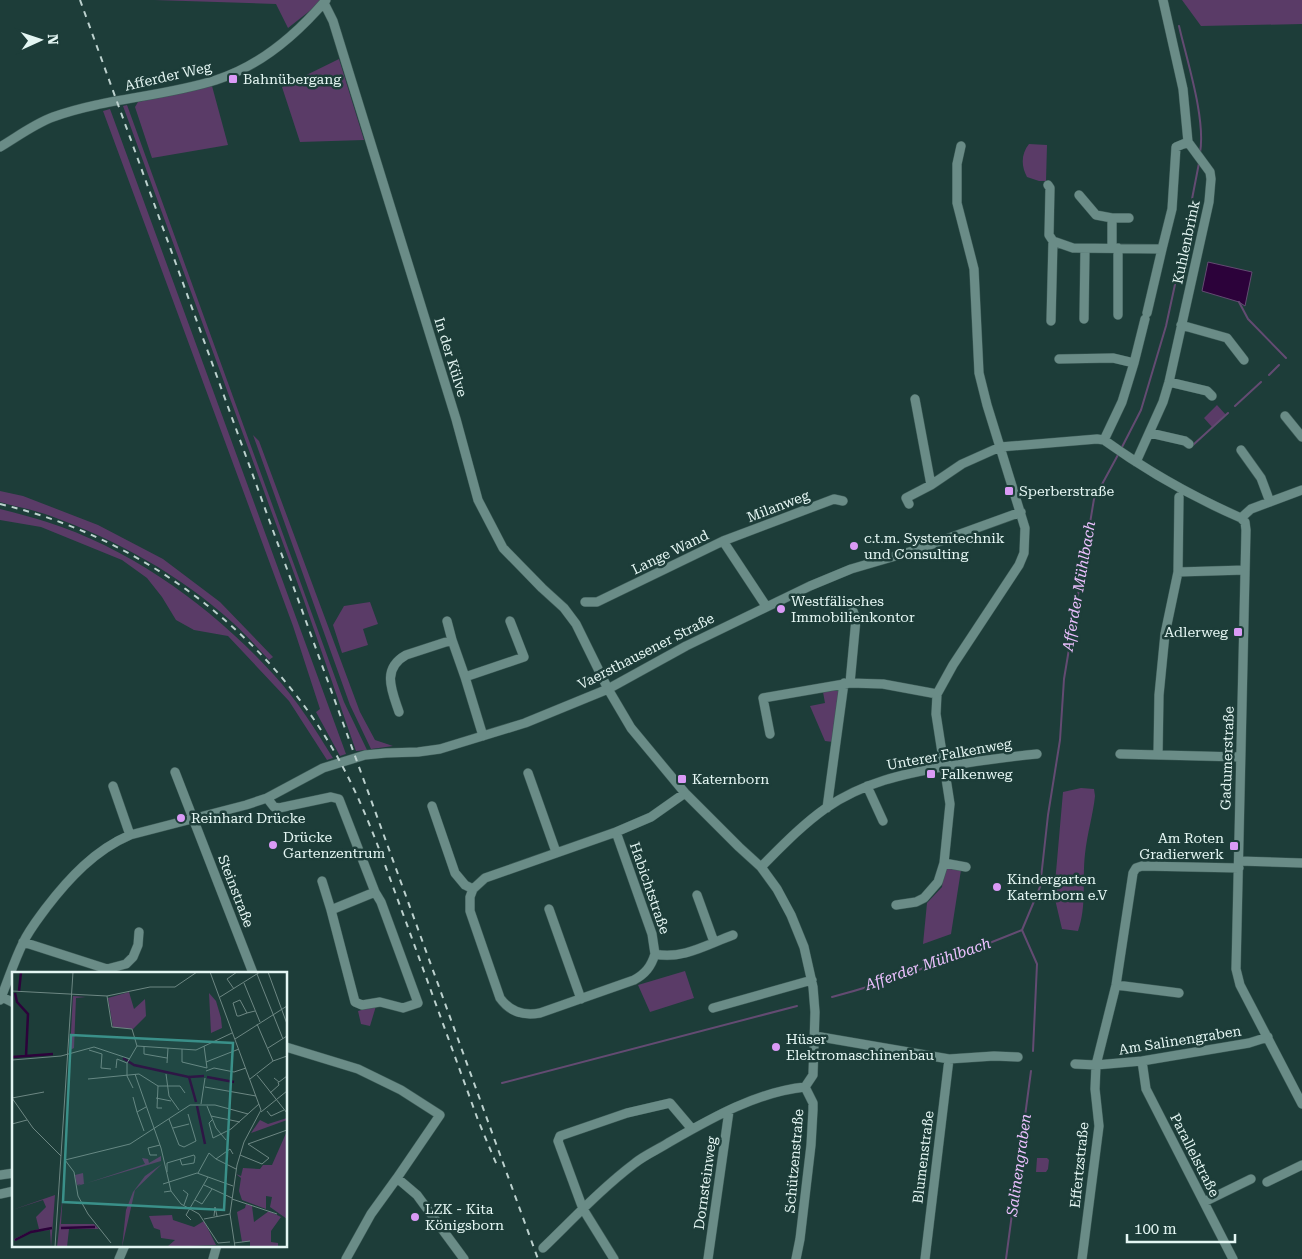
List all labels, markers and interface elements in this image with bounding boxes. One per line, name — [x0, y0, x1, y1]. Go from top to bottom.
north arrow — [15, 15, 65, 65]
text: N — [45, 34, 61, 45]
street label: Afferder Weg — [123, 58, 213, 94]
place label: Bahnübergang — [243, 71, 341, 87]
marker: Bahnübergang — [227, 73, 239, 85]
street label: Kuhlenbrink — [1169, 199, 1203, 285]
street label: In der Külve — [431, 315, 471, 399]
place label: Sperberstraße — [1019, 483, 1115, 499]
marker: Sperberstraße — [1003, 485, 1015, 497]
street label: Milanweg — [745, 487, 811, 525]
water label: Afferder Mühlbach — [1059, 520, 1099, 653]
street label: Lange Wand — [629, 527, 711, 577]
place label: c.t.m. Systemtechnik und Consulting — [864, 530, 1005, 562]
marker: c.t.m. Systemtechnik und Consulting — [848, 540, 860, 552]
place label: Westfälisches Immobilienkontor — [791, 593, 915, 625]
marker: Westfälisches Immobilienkontor — [775, 603, 787, 615]
street label: Vaersthausener Straße — [575, 610, 717, 692]
place label: Adlerweg — [1164, 624, 1228, 640]
marker: Adlerweg — [1232, 626, 1244, 638]
street label: Gadumerstraße — [1217, 705, 1237, 810]
street label: Unterer Falkenweg — [885, 735, 1013, 773]
place label: Falkenweg — [941, 766, 1013, 782]
marker: Falkenweg — [925, 768, 937, 780]
place label: Katernborn — [692, 771, 769, 787]
marker: Katernborn — [676, 773, 688, 785]
place label: Reinhard Drücke — [191, 810, 306, 826]
marker: Reinhard Drücke — [175, 812, 187, 824]
place label: Drücke Gartenzentrum — [283, 829, 385, 861]
place label: Am Roten Gradierwerk — [1139, 830, 1224, 862]
marker: Drücke Gartenzentrum — [267, 839, 279, 851]
street label: Habichtstraße — [627, 840, 673, 936]
marker: Am Roten Gradierwerk — [1228, 840, 1240, 852]
street label: Steinstraße — [215, 852, 257, 930]
place label: Kindergarten Katernborn e.V — [1007, 871, 1107, 903]
marker: Kindergarten Katernborn e.V — [991, 881, 1003, 893]
water label: Afferder Mühlbach — [862, 934, 993, 994]
inset map — [12, 972, 288, 1246]
street label: Am Salinengraben — [1118, 1022, 1242, 1058]
place label: Hüser Elektromaschinenbau — [786, 1031, 934, 1063]
marker: Hüser Elektromaschinenbau — [770, 1041, 782, 1053]
street label: Schützenstraße — [781, 1108, 807, 1214]
street label: Blumenstraße — [909, 1109, 937, 1204]
street label: Parallelstraße — [1167, 1111, 1223, 1200]
water label: Salinengraben — [1003, 1113, 1035, 1218]
street label: Effertzstraße — [1067, 1121, 1091, 1209]
street label: Dornsteinweg — [691, 1135, 719, 1231]
place label: LZK - Kita Königsborn — [425, 1201, 504, 1233]
marker: LZK - Kita Königsborn — [409, 1211, 421, 1223]
scale bar — [1127, 1212, 1234, 1244]
text: 100 m — [1134, 1220, 1177, 1238]

